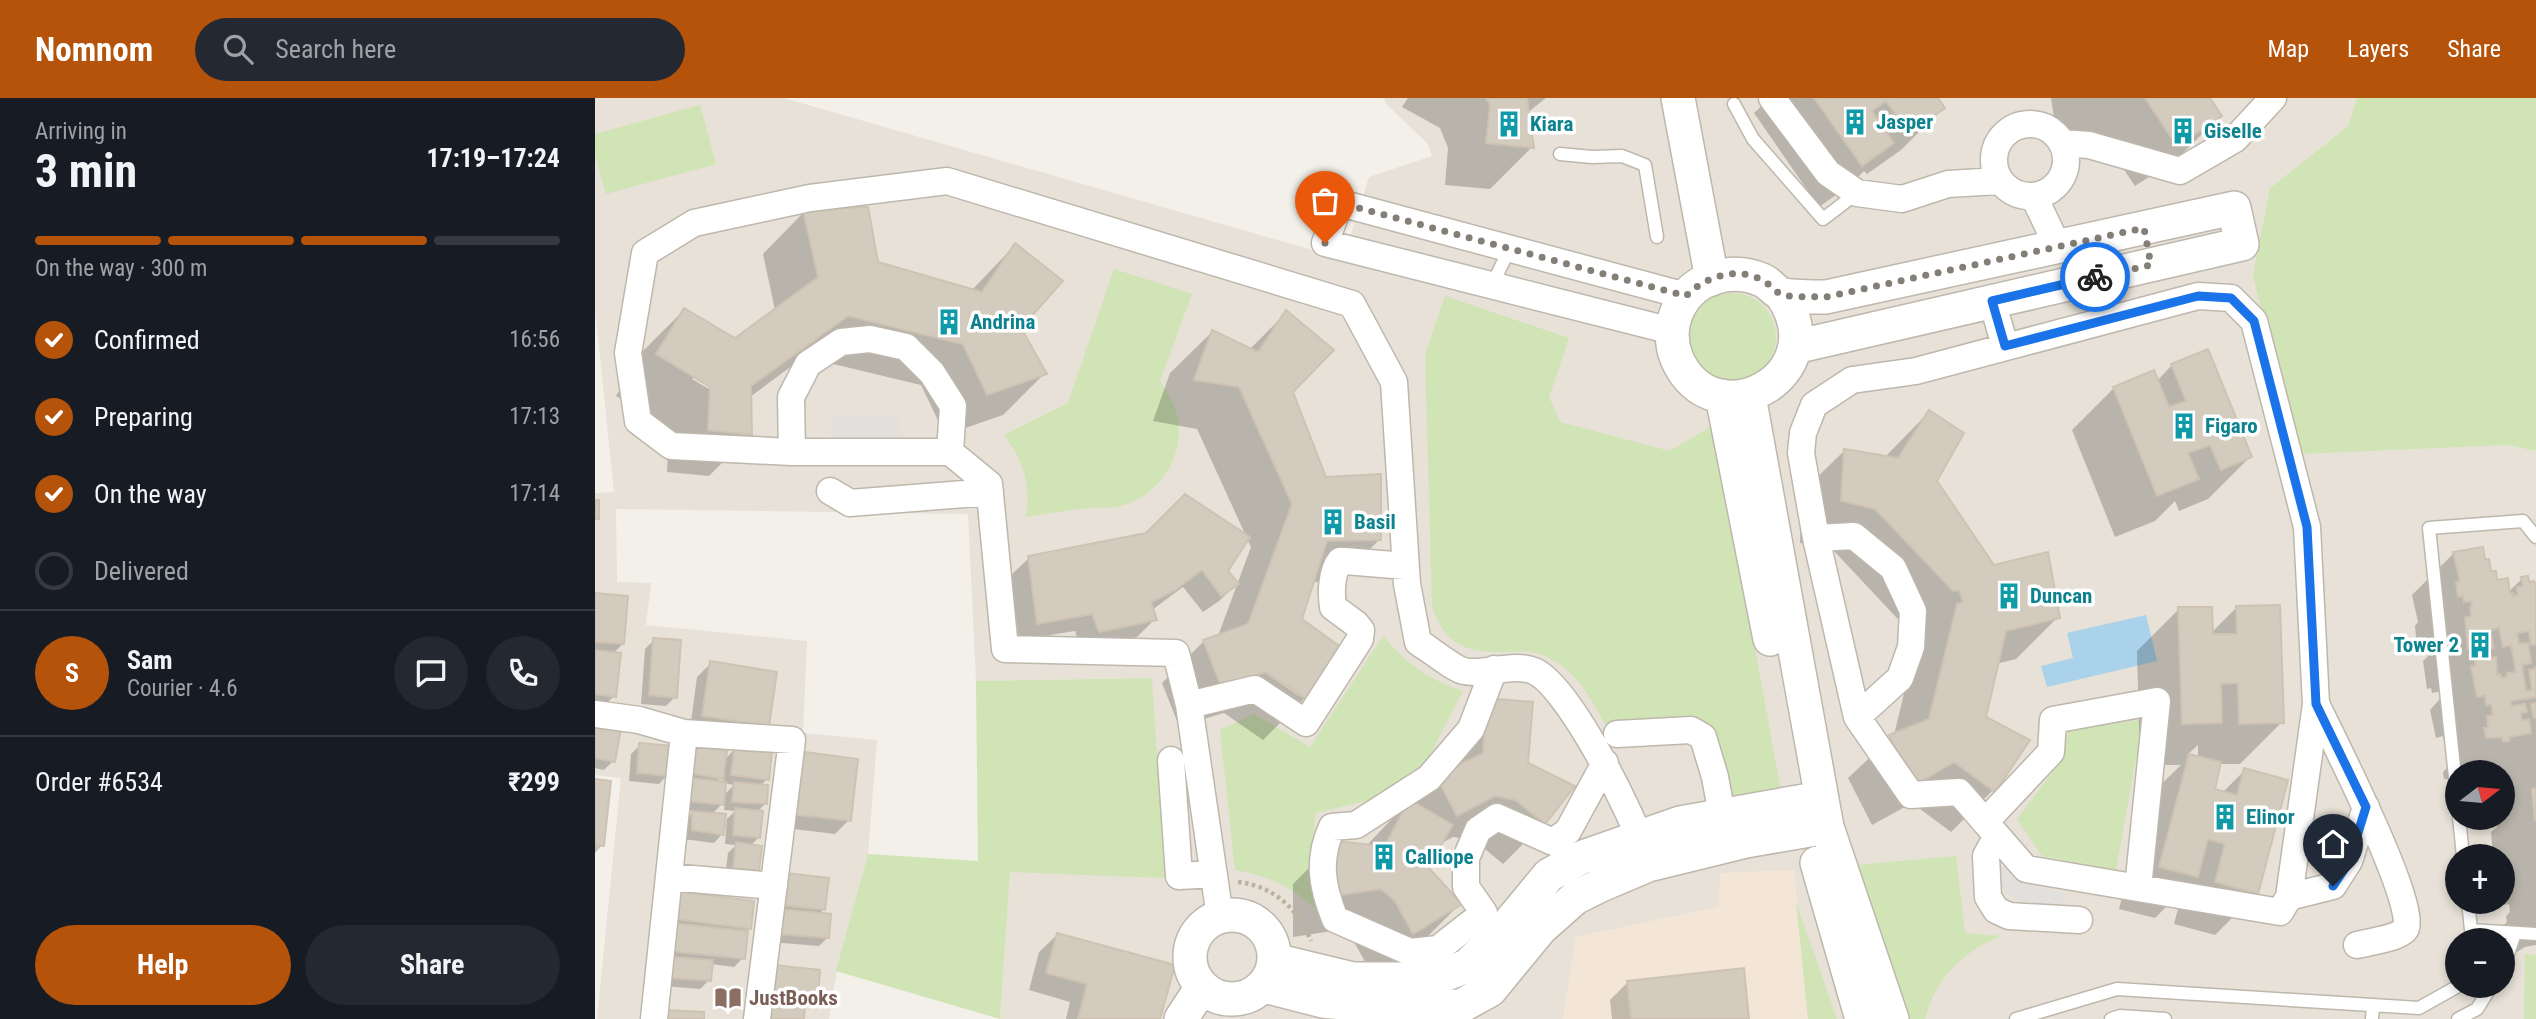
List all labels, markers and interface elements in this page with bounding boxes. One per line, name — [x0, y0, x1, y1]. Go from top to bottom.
search box — [195, 18, 685, 81]
text: Nomnom — [35, 30, 153, 69]
icon: search — [219, 30, 257, 68]
text: Search here — [275, 34, 396, 64]
text: Map — [2268, 35, 2309, 63]
text: Layers — [2347, 35, 2409, 63]
text: Share — [2447, 35, 2501, 63]
building icon: Jasper — [1840, 107, 1870, 137]
building icon: Kiara — [1494, 109, 1524, 139]
place label: Jasper — [1876, 110, 1933, 134]
place label: Kiara — [1530, 112, 1573, 136]
building icon: Giselle — [2168, 116, 2198, 146]
text: Arriving in — [35, 118, 127, 145]
place label: Giselle — [2204, 119, 2262, 143]
text: 17:19–17:24 — [426, 143, 560, 173]
text: 3 min — [35, 144, 137, 198]
pin — [1295, 171, 1355, 243]
icon: bag — [1306, 182, 1344, 220]
courier — [2060, 242, 2130, 312]
text: On the way · 300 m — [35, 255, 207, 282]
icon: bike — [2076, 258, 2114, 296]
building icon: Andrina — [934, 307, 964, 337]
place label: Andrina — [970, 310, 1035, 334]
icon: check — [35, 321, 73, 359]
text: Confirmed — [94, 325, 200, 355]
text: 16:56 — [509, 326, 560, 353]
icon: check — [35, 398, 73, 436]
text: Preparing — [94, 402, 193, 432]
text: 17:13 — [509, 403, 560, 430]
building icon: Figaro — [2169, 411, 2199, 441]
place label: Figaro — [2205, 414, 2258, 438]
icon: check — [35, 475, 73, 513]
text: On the way — [94, 479, 207, 509]
text: 17:14 — [509, 480, 560, 507]
building icon: Basil — [1318, 507, 1348, 537]
place label: Basil — [1354, 510, 1396, 534]
text: Delivered — [94, 556, 189, 586]
building icon: Duncan — [1994, 581, 2024, 611]
place label: Duncan — [2030, 584, 2092, 608]
building icon: Tower 2 — [2465, 630, 2495, 660]
place label: Tower 2 — [2394, 633, 2459, 657]
button: chat — [394, 636, 468, 710]
button: phone — [486, 636, 560, 710]
text: Sam — [127, 645, 173, 675]
text: S — [65, 658, 79, 688]
text: Courier · 4.6 — [127, 675, 238, 702]
north arrow — [2445, 760, 2515, 830]
map controls — [2445, 760, 2515, 998]
text: Order #6534 — [35, 767, 163, 797]
text: ₹299 — [508, 767, 560, 797]
building icon: Elinor — [2210, 802, 2240, 832]
place label: Elinor — [2246, 805, 2295, 829]
pin — [2303, 814, 2363, 886]
icon: home — [2314, 825, 2352, 863]
building icon: Calliope — [1369, 842, 1399, 872]
button: + — [2445, 844, 2515, 914]
place label: Calliope — [1405, 845, 1474, 869]
button: Help — [35, 925, 291, 1005]
button: Share — [305, 925, 560, 1005]
button: − — [2445, 928, 2515, 998]
library icon: JustBooks — [713, 983, 743, 1013]
place label: JustBooks — [749, 986, 838, 1010]

